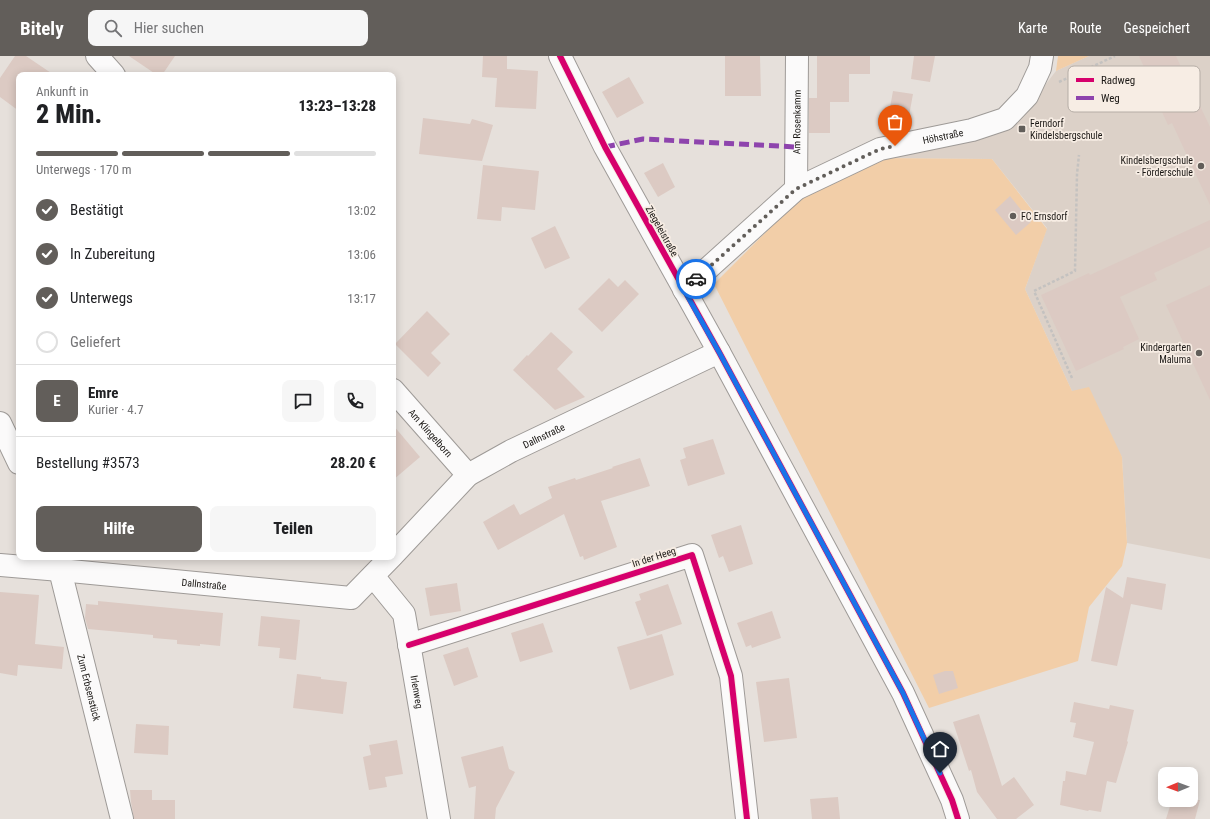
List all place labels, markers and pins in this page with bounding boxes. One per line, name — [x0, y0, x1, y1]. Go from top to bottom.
pin — [878, 105, 912, 146]
place label: Ferndorf Kindelsbergschule — [1030, 118, 1103, 141]
marker: Ferndorf Kindelsbergschule — [1017, 124, 1027, 134]
place label: Kindelsbergschule - Förderschule — [1121, 155, 1193, 178]
marker: Kindelsbergschule - Förderschule — [1196, 161, 1206, 171]
marker: FC Ernsdorf — [1008, 211, 1018, 221]
place label: FC Ernsdorf — [1021, 211, 1068, 222]
place label: Kindergarten Maluma — [1140, 342, 1191, 365]
marker: Kindergarten Maluma — [1194, 348, 1204, 358]
pin — [923, 732, 957, 773]

